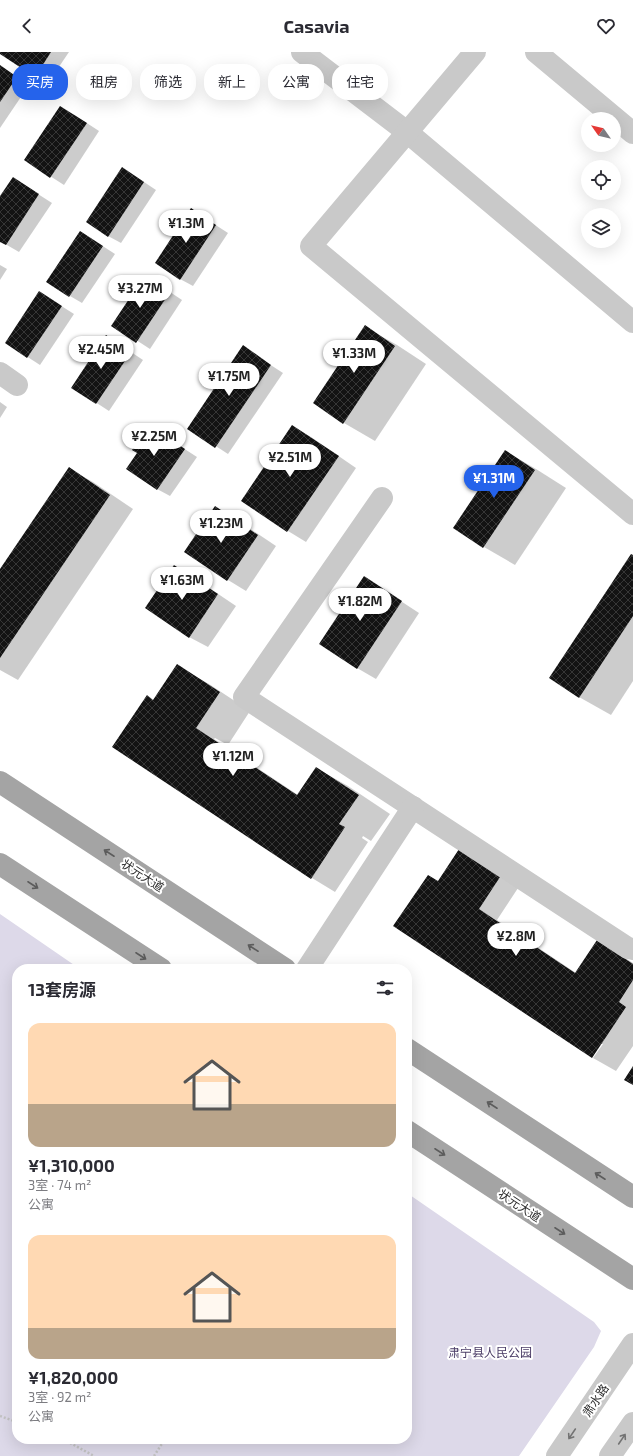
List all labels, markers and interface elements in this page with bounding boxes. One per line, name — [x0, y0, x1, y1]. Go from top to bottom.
icon: back — [16, 15, 38, 37]
text: Casavia — [283, 15, 350, 37]
icon: heart — [595, 15, 617, 37]
chip: 买房 — [12, 64, 68, 100]
chip: 租房 — [76, 64, 132, 100]
chip: 筛选 — [140, 64, 196, 100]
chip: 新上 — [204, 64, 260, 100]
chip: 公寓 — [268, 64, 324, 100]
chip: 住宅 — [332, 64, 388, 100]
north arrow — [581, 112, 621, 152]
map controls — [581, 112, 621, 248]
button: locate — [581, 160, 621, 200]
button: layers — [581, 208, 621, 248]
pin: ¥1.3M — [158, 210, 214, 244]
text: ¥1.3M — [168, 215, 204, 231]
pin: ¥3.27M — [107, 275, 173, 309]
text: ¥3.27M — [117, 280, 163, 296]
pin: ¥2.45M — [68, 336, 134, 370]
pin: ¥1.33M — [321, 340, 387, 374]
text: ¥2.45M — [78, 341, 124, 357]
text: ¥1.33M — [332, 345, 376, 361]
pin: ¥1.75M — [196, 363, 262, 397]
text: ¥1.75M — [208, 368, 250, 384]
pin: ¥2.25M — [121, 423, 187, 457]
text: ¥2.25M — [131, 428, 177, 444]
pin: ¥2.51M — [257, 444, 323, 478]
text: ¥2.51M — [268, 449, 312, 465]
pin: ¥1.31M — [461, 465, 527, 499]
text: ¥1.31M — [473, 470, 515, 486]
pin: ¥1.23M — [188, 510, 254, 544]
text: ¥1.23M — [199, 515, 243, 531]
pin: ¥1.63M — [149, 567, 215, 601]
text: ¥1.63M — [160, 572, 204, 588]
pin: ¥1.82M — [327, 588, 393, 622]
text: ¥1.82M — [338, 593, 382, 609]
pin: ¥1.12M — [200, 743, 266, 777]
text: ¥1.12M — [212, 748, 254, 764]
one-way arrow — [104, 849, 115, 857]
street label: 状元大道 — [119, 856, 167, 894]
one-way arrow — [27, 881, 38, 889]
pin: ¥2.8M — [488, 923, 544, 957]
text: ¥2.8M — [496, 928, 536, 944]
one-way arrow — [247, 943, 258, 952]
one-way arrow — [135, 952, 146, 960]
icon: filters — [374, 977, 396, 999]
text: 13套房源 — [28, 979, 96, 999]
icon: home — [176, 1049, 248, 1121]
one-way arrow — [487, 1101, 498, 1109]
one-way arrow — [434, 1148, 445, 1156]
text: ¥1,310,000 — [28, 1155, 115, 1175]
one-way arrow — [595, 1172, 606, 1180]
text: 3室 · 74 m² — [28, 1177, 91, 1193]
street label: 状元大道 — [496, 1186, 544, 1224]
text: 公寓 — [28, 1196, 54, 1212]
one-way arrow — [554, 1227, 565, 1235]
icon: home — [176, 1261, 248, 1333]
park label: 肃宁县人民公园 — [448, 1345, 532, 1359]
text: ¥1,820,000 — [28, 1367, 118, 1387]
street label: 肃水路 — [579, 1381, 611, 1419]
text: 3室 · 92 m² — [28, 1389, 92, 1405]
text: 公寓 — [28, 1408, 54, 1424]
one-way arrow — [568, 1428, 576, 1439]
one-way arrow — [618, 1434, 626, 1445]

